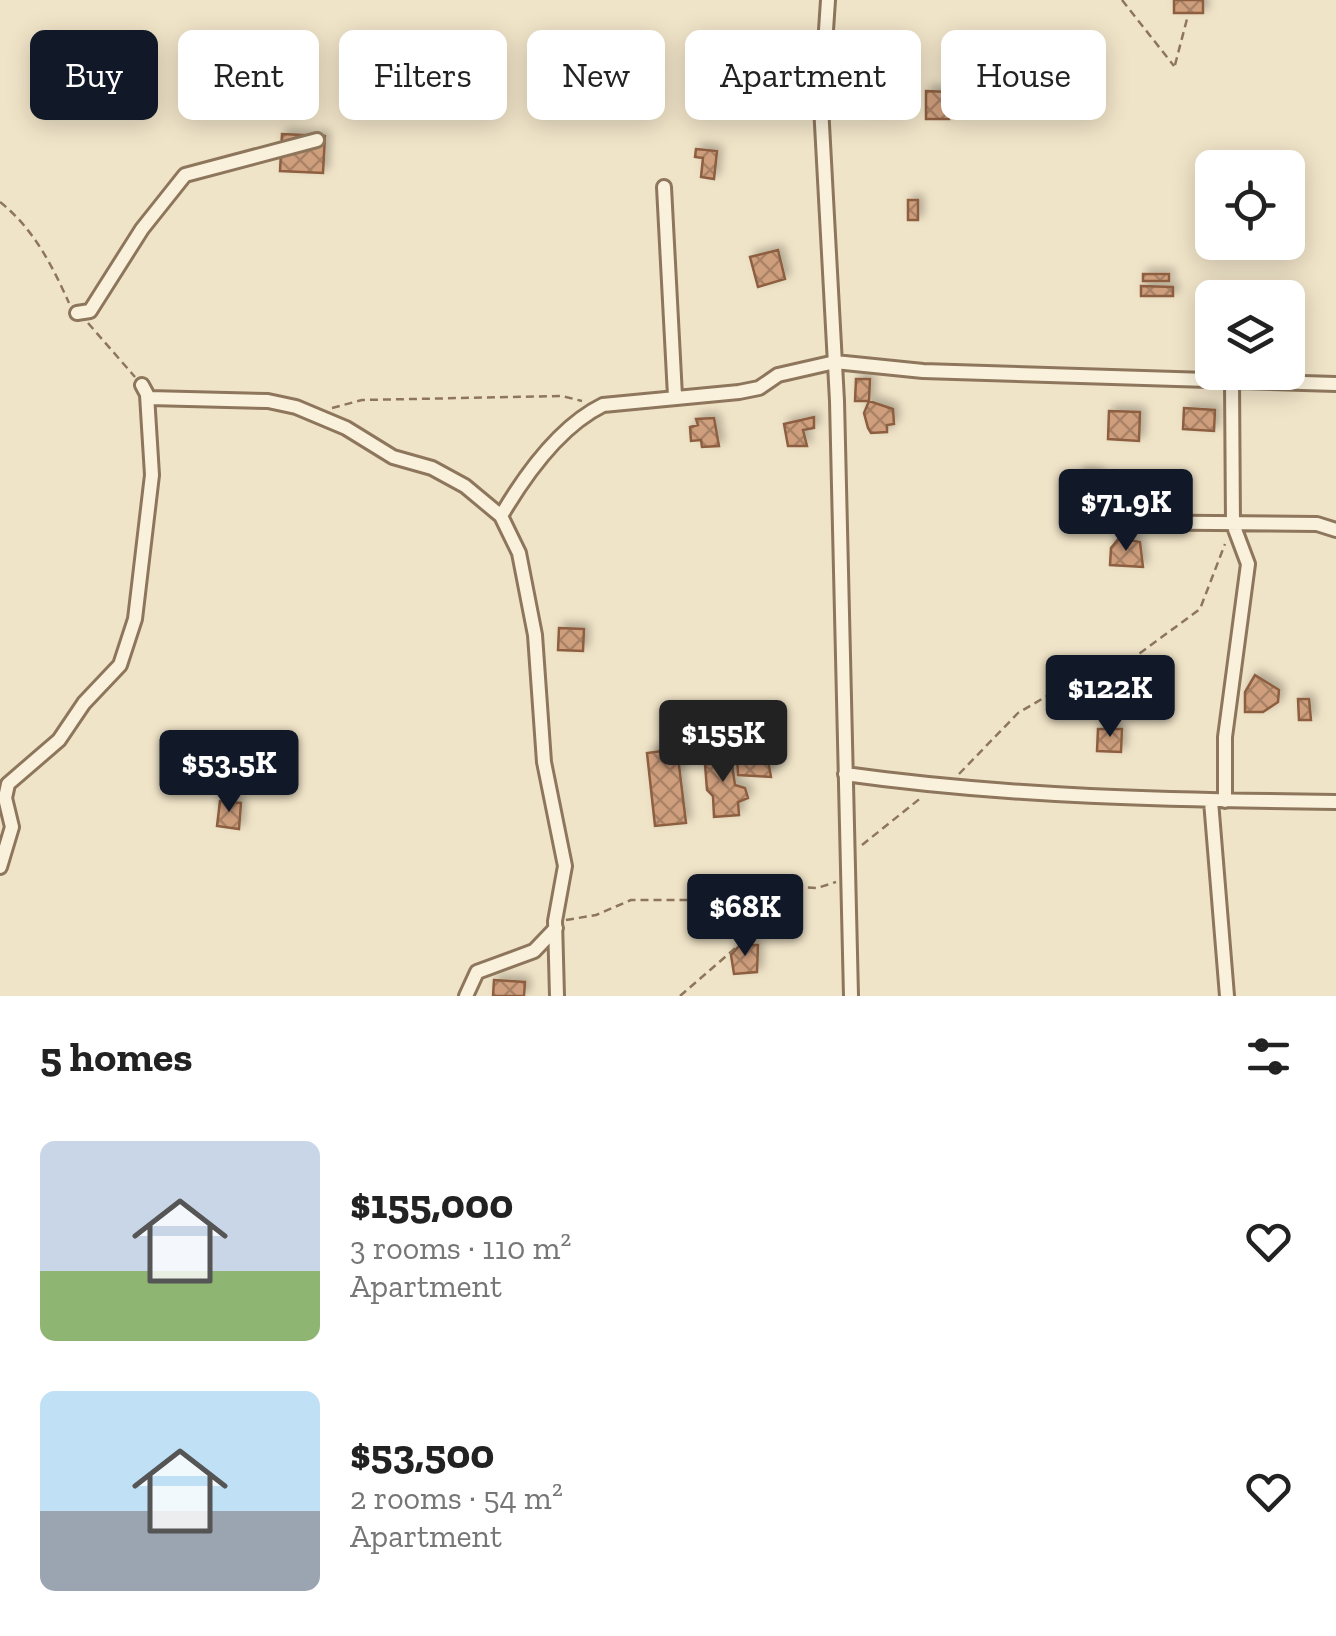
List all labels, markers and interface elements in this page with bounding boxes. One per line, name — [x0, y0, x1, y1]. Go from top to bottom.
chip: Buy — [30, 30, 158, 120]
chip: Rent — [178, 30, 319, 120]
chip: Filters — [339, 30, 507, 120]
chip: New — [527, 30, 665, 120]
chip: Apartment — [685, 30, 921, 120]
chip: House — [941, 30, 1106, 120]
map controls — [1195, 150, 1305, 390]
button: locate — [1195, 150, 1305, 260]
button: layers — [1195, 280, 1305, 390]
pin: $71.9K — [1045, 469, 1207, 554]
text: $71.9K — [1081, 482, 1171, 520]
pin: $122K — [1040, 655, 1180, 740]
text: $122K — [1068, 668, 1152, 706]
pin: $155K — [653, 700, 793, 785]
text: $155K — [681, 713, 765, 751]
pin: $53.5K — [148, 730, 310, 815]
text: $53.5K — [181, 743, 277, 781]
pin: $68K — [686, 874, 804, 959]
text: $68K — [709, 887, 781, 925]
icon: filters — [1241, 1029, 1296, 1084]
text: 5 homes — [40, 1031, 193, 1082]
text: $155,000 — [350, 1178, 513, 1229]
icon: home — [120, 1181, 240, 1301]
icon: heart — [1241, 1214, 1296, 1269]
text: 3 rooms · 110 m² — [350, 1229, 571, 1267]
text: Apartment — [350, 1267, 502, 1305]
text: $53,500 — [350, 1428, 495, 1479]
icon: home — [120, 1431, 240, 1551]
icon: heart — [1241, 1464, 1296, 1519]
text: 2 rooms · 54 m² — [350, 1479, 563, 1517]
text: Apartment — [350, 1517, 502, 1555]

